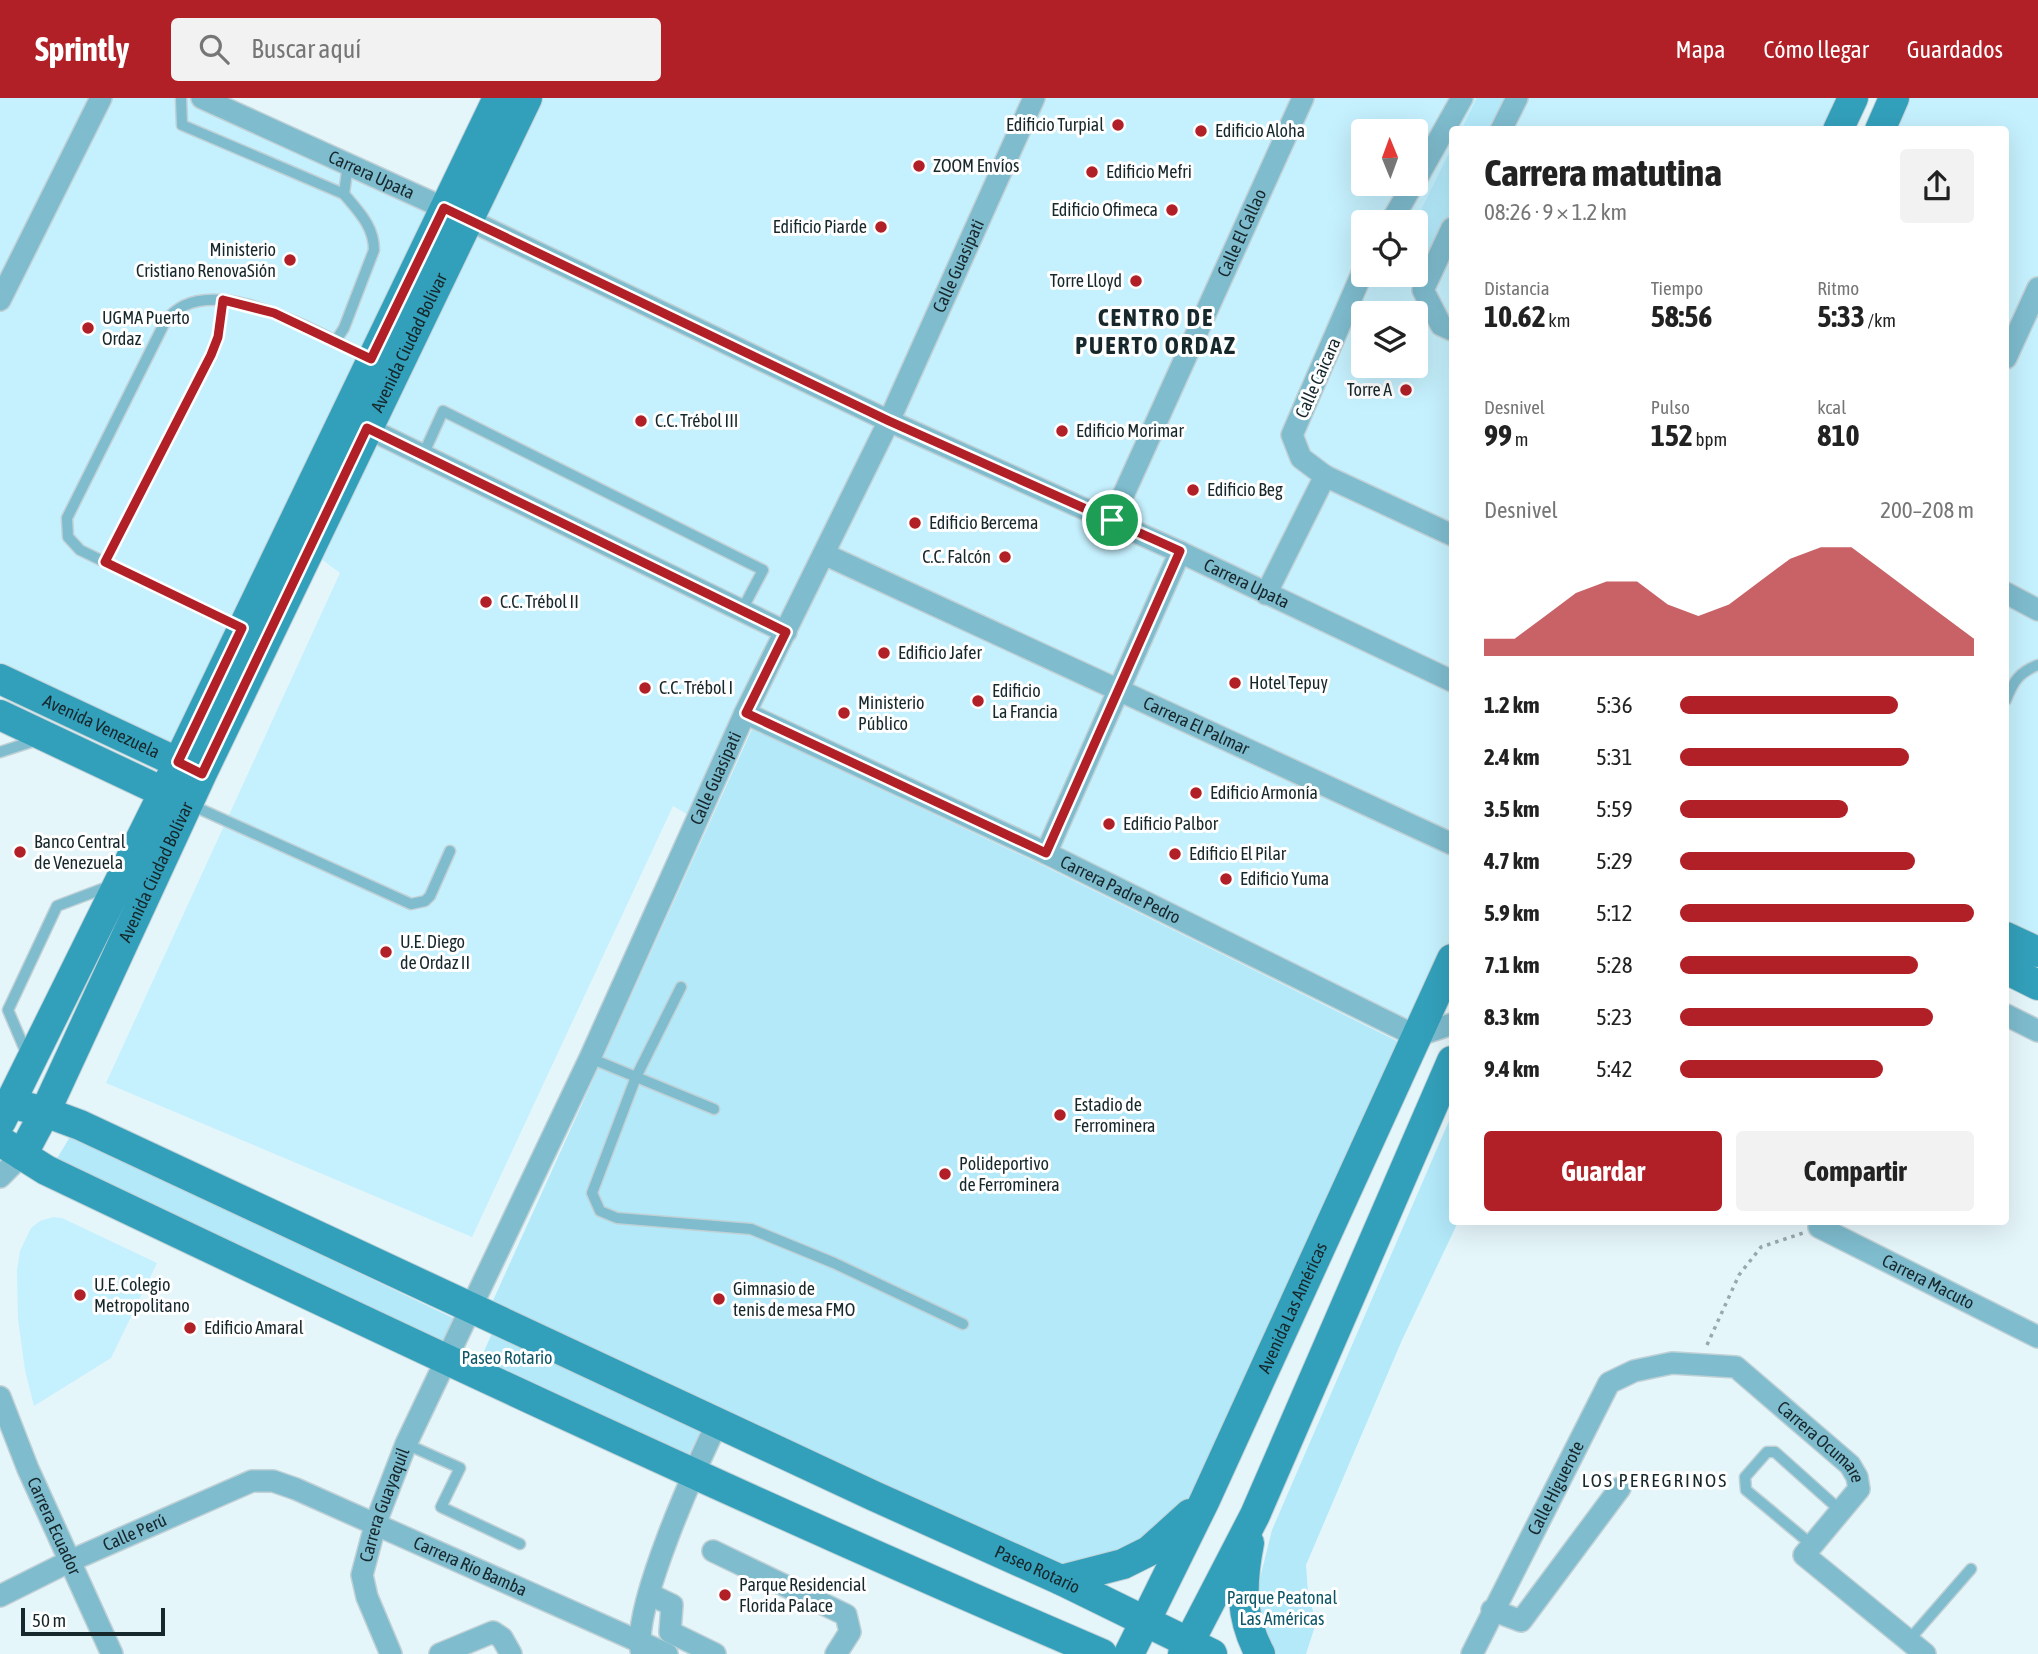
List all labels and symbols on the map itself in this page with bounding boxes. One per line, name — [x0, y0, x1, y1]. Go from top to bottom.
place label: Edificio Turpial — [1006, 114, 1104, 135]
marker: Edificio Turpial — [1110, 117, 1126, 133]
north arrow — [1351, 119, 1428, 196]
place label: Edificio Aloha — [1215, 120, 1305, 141]
marker: Edificio Aloha — [1193, 123, 1209, 139]
street label: Carrera Upata — [325, 146, 418, 203]
place label: ZOOM Envíos — [933, 155, 1019, 176]
marker: ZOOM Envíos — [911, 158, 927, 174]
place label: Edificio Mefri — [1106, 161, 1192, 182]
marker: Edificio Mefri — [1084, 164, 1100, 180]
street label: Calle El Callao — [1212, 186, 1270, 280]
place label: Edificio Ofimeca — [1051, 199, 1158, 220]
marker: Edificio Ofimeca — [1164, 202, 1180, 218]
place label: Edificio Piarde — [773, 216, 867, 237]
street label: Calle Guasipati — [928, 216, 988, 316]
marker: Edificio Piarde — [873, 219, 889, 235]
place label: Ministerio Cristiano RenovaSión — [136, 239, 276, 281]
marker: Ministerio Cristiano RenovaSión — [282, 252, 298, 268]
street label: Avenida Ciudad Bolívar — [366, 269, 452, 416]
place label: Torre Lloyd — [1050, 270, 1122, 291]
marker: Torre Lloyd — [1128, 273, 1144, 289]
district label: CENTRO DE PUERTO ORDAZ — [1075, 304, 1237, 359]
place label: UGMA Puerto Ordaz — [102, 307, 190, 349]
marker: UGMA Puerto Ordaz — [80, 320, 96, 336]
street label: Calle Caicara — [1291, 335, 1345, 421]
place label: Torre A — [1347, 379, 1392, 400]
marker: Torre A — [1398, 382, 1414, 398]
place label: C.C. Trébol III — [655, 410, 738, 431]
marker: C.C. Trébol III — [633, 413, 649, 429]
place label: Edificio Morimar — [1076, 420, 1184, 441]
marker: Edificio Morimar — [1054, 423, 1070, 439]
place label: Edificio Beg — [1207, 479, 1283, 500]
marker: Edificio Beg — [1185, 482, 1201, 498]
pin — [1082, 490, 1142, 550]
place label: Edificio Bercema — [929, 512, 1038, 533]
marker: Edificio Bercema — [907, 515, 923, 531]
place label: C.C. Falcón — [922, 546, 991, 567]
marker: C.C. Falcón — [997, 549, 1013, 565]
street label: Carrera Upata — [1201, 554, 1293, 612]
place label: C.C. Trébol II — [500, 591, 579, 612]
marker: C.C. Trébol II — [478, 594, 494, 610]
place label: Edificio Jafer — [898, 642, 982, 663]
marker: Edificio Jafer — [876, 645, 892, 661]
place label: Hotel Tepuy — [1249, 672, 1328, 693]
marker: Hotel Tepuy — [1227, 675, 1243, 691]
place label: C.C. Trébol I — [659, 677, 733, 698]
marker: C.C. Trébol I — [637, 680, 653, 696]
place label: Edificio La Francia — [992, 680, 1058, 722]
street label: Avenida Venezuela — [40, 690, 163, 763]
place label: Ministerio Público — [858, 692, 925, 734]
street label: Carrera El Palmar — [1140, 692, 1253, 759]
marker: Edificio La Francia — [970, 693, 986, 709]
marker: Ministerio Público — [836, 705, 852, 721]
street label: Calle Guasipati — [685, 728, 745, 828]
place label: Edificio Armonía — [1210, 782, 1318, 803]
marker: Edificio Armonía — [1188, 785, 1204, 801]
street label: Avenida Ciudad Bolívar — [114, 798, 197, 946]
place label: Edificio Palbor — [1123, 813, 1219, 834]
marker: Edificio Palbor — [1101, 816, 1117, 832]
place label: Banco Central de Venezuela — [34, 831, 126, 873]
place label: Edificio El Pilar — [1189, 843, 1287, 864]
marker: Banco Central de Venezuela — [12, 844, 28, 860]
marker: Edificio El Pilar — [1167, 846, 1183, 862]
street label: Carrera Padre Pedro — [1057, 851, 1184, 928]
place label: Edificio Yuma — [1240, 868, 1329, 889]
marker: Edificio Yuma — [1218, 871, 1234, 887]
place label: U.E. Diego de Ordaz II — [400, 931, 470, 973]
marker: U.E. Diego de Ordaz II — [378, 944, 394, 960]
place label: Estadio de Ferrominera — [1074, 1094, 1155, 1136]
marker: Estadio de Ferrominera — [1052, 1107, 1068, 1123]
place label: Polideportivo de Ferrominera — [959, 1153, 1060, 1195]
marker: Polideportivo de Ferrominera — [937, 1166, 953, 1182]
street label: Avenida Las Américas — [1253, 1239, 1331, 1376]
street label: Carrera Macuto — [1879, 1249, 1978, 1313]
place label: U.E. Colegio Metropolitano — [94, 1274, 190, 1316]
place label: Gimnasio de tenis de mesa FMO — [733, 1278, 855, 1320]
marker: U.E. Colegio Metropolitano — [72, 1287, 88, 1303]
marker: Gimnasio de tenis de mesa FMO — [711, 1291, 727, 1307]
place label: Edificio Amaral — [204, 1317, 304, 1338]
marker: Edificio Amaral — [182, 1320, 198, 1336]
park label: Paseo Rotario — [461, 1347, 553, 1368]
street label: Carrera Ocumare — [1773, 1396, 1869, 1484]
street label: Calle Higuerote — [1523, 1437, 1588, 1538]
street label: Carrera Guayaquil — [355, 1445, 414, 1564]
district label: LOS PEREGRINOS — [1582, 1469, 1728, 1491]
street label: Carrera Ecuador — [23, 1474, 86, 1579]
street label: Calle Perú — [99, 1509, 170, 1555]
street label: Carrera Río Bamba — [410, 1532, 530, 1600]
street label: Paseo Rotario — [992, 1541, 1084, 1598]
place label: Parque Residencial Florida Palace — [739, 1574, 866, 1616]
marker: Parque Residencial Florida Palace — [717, 1587, 733, 1603]
park label: Parque Peatonal Las Américas — [1227, 1587, 1337, 1629]
scale bar — [21, 1605, 164, 1637]

